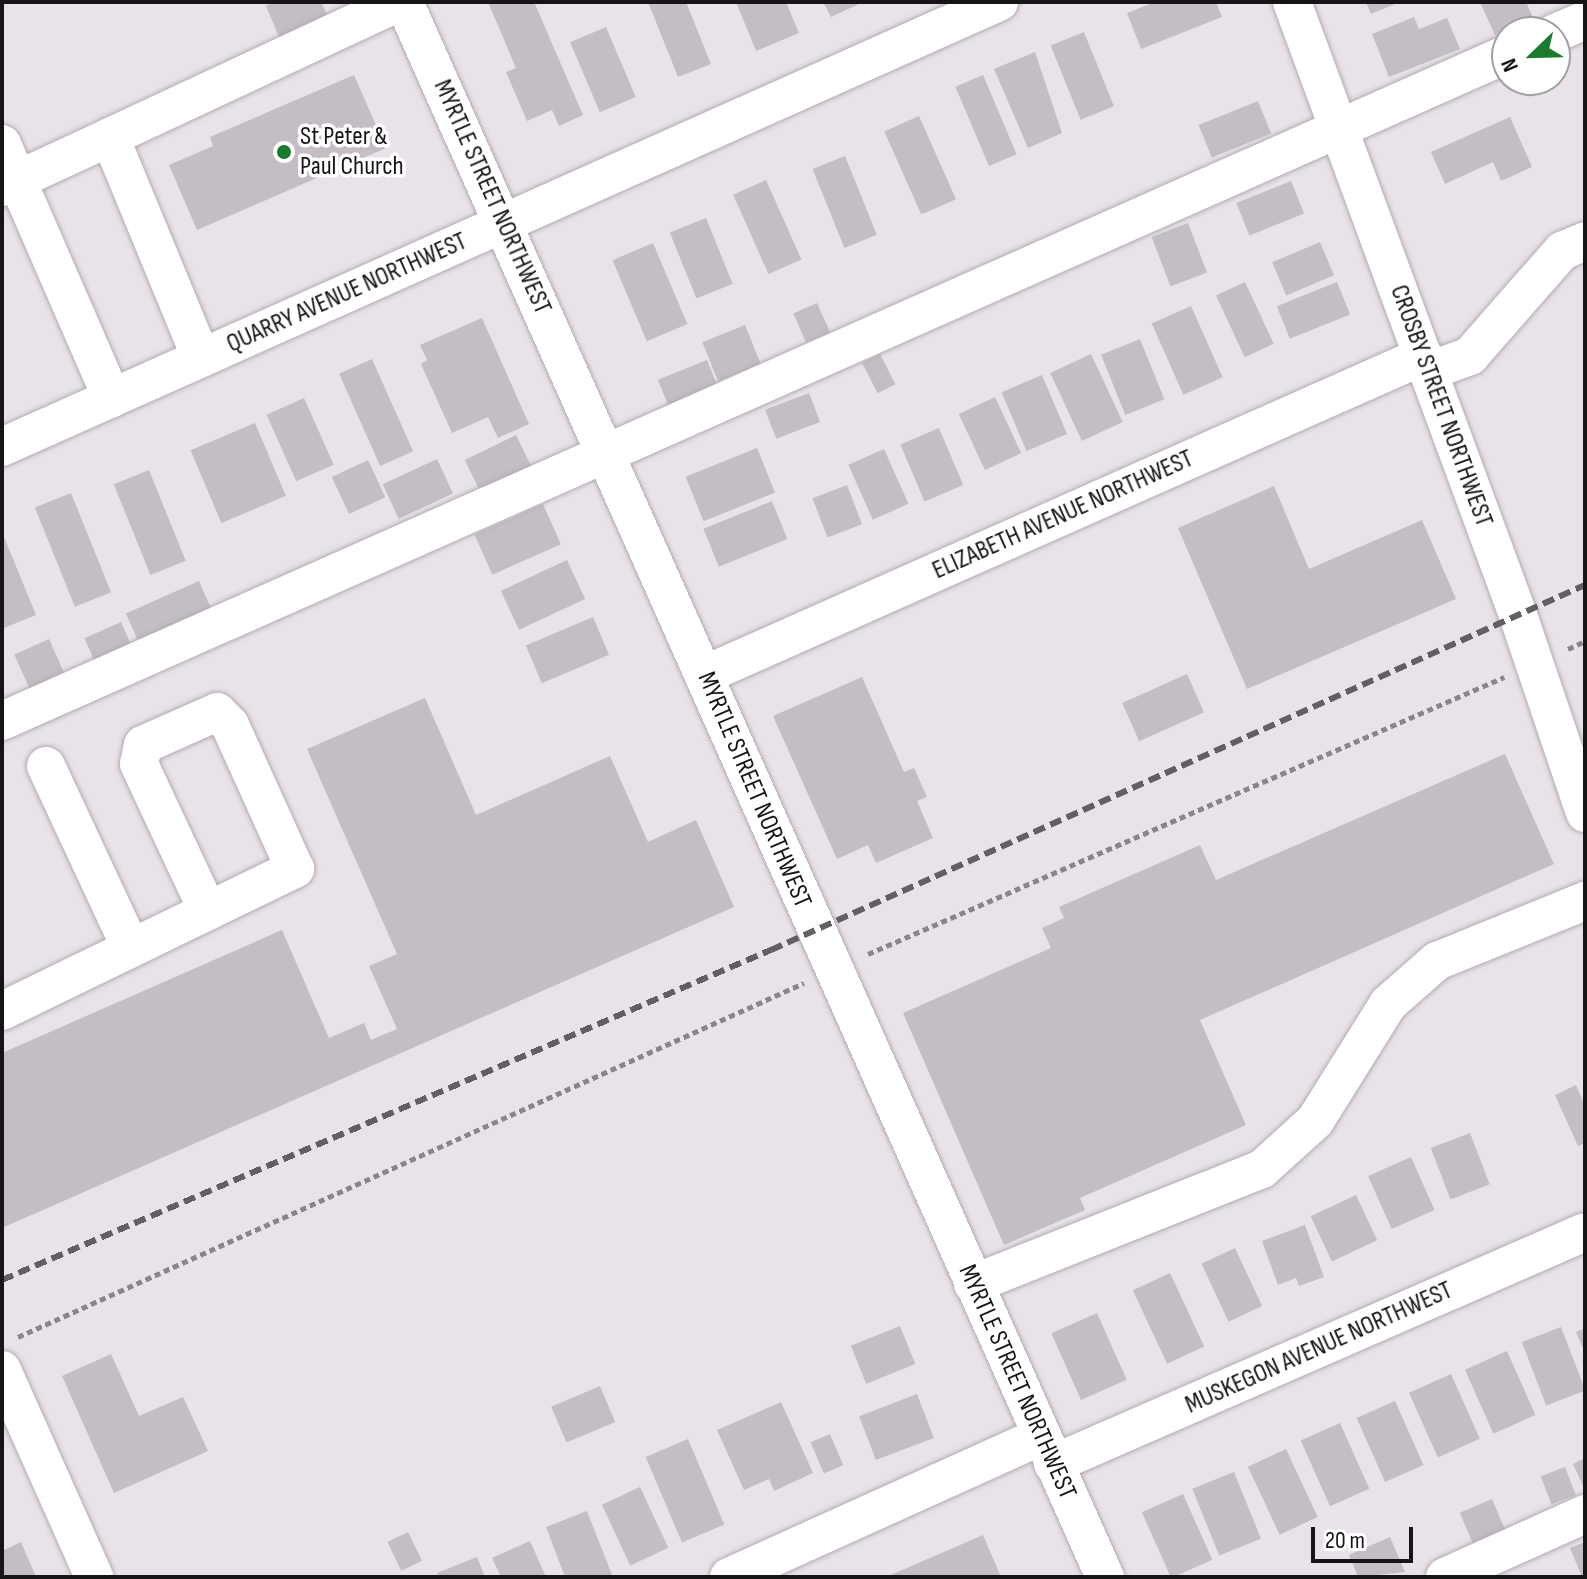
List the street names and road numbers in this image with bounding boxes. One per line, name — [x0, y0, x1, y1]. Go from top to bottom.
street label: MYRTLE STREET NORTHWEST — [426, 75, 558, 319]
street label: QUARRY AVENUE NORTHWEST — [222, 226, 472, 360]
street label: CROSBY STREET NORTHWEST — [1383, 281, 1499, 531]
street label: ELIZABETH AVENUE NORTHWEST — [928, 443, 1198, 587]
street label: MYRTLE STREET NORTHWEST — [690, 667, 818, 913]
street label: MYRTLE STREET NORTHWEST — [951, 1260, 1083, 1504]
street label: MUSKEGON AVENUE NORTHWEST — [1181, 1275, 1457, 1421]

